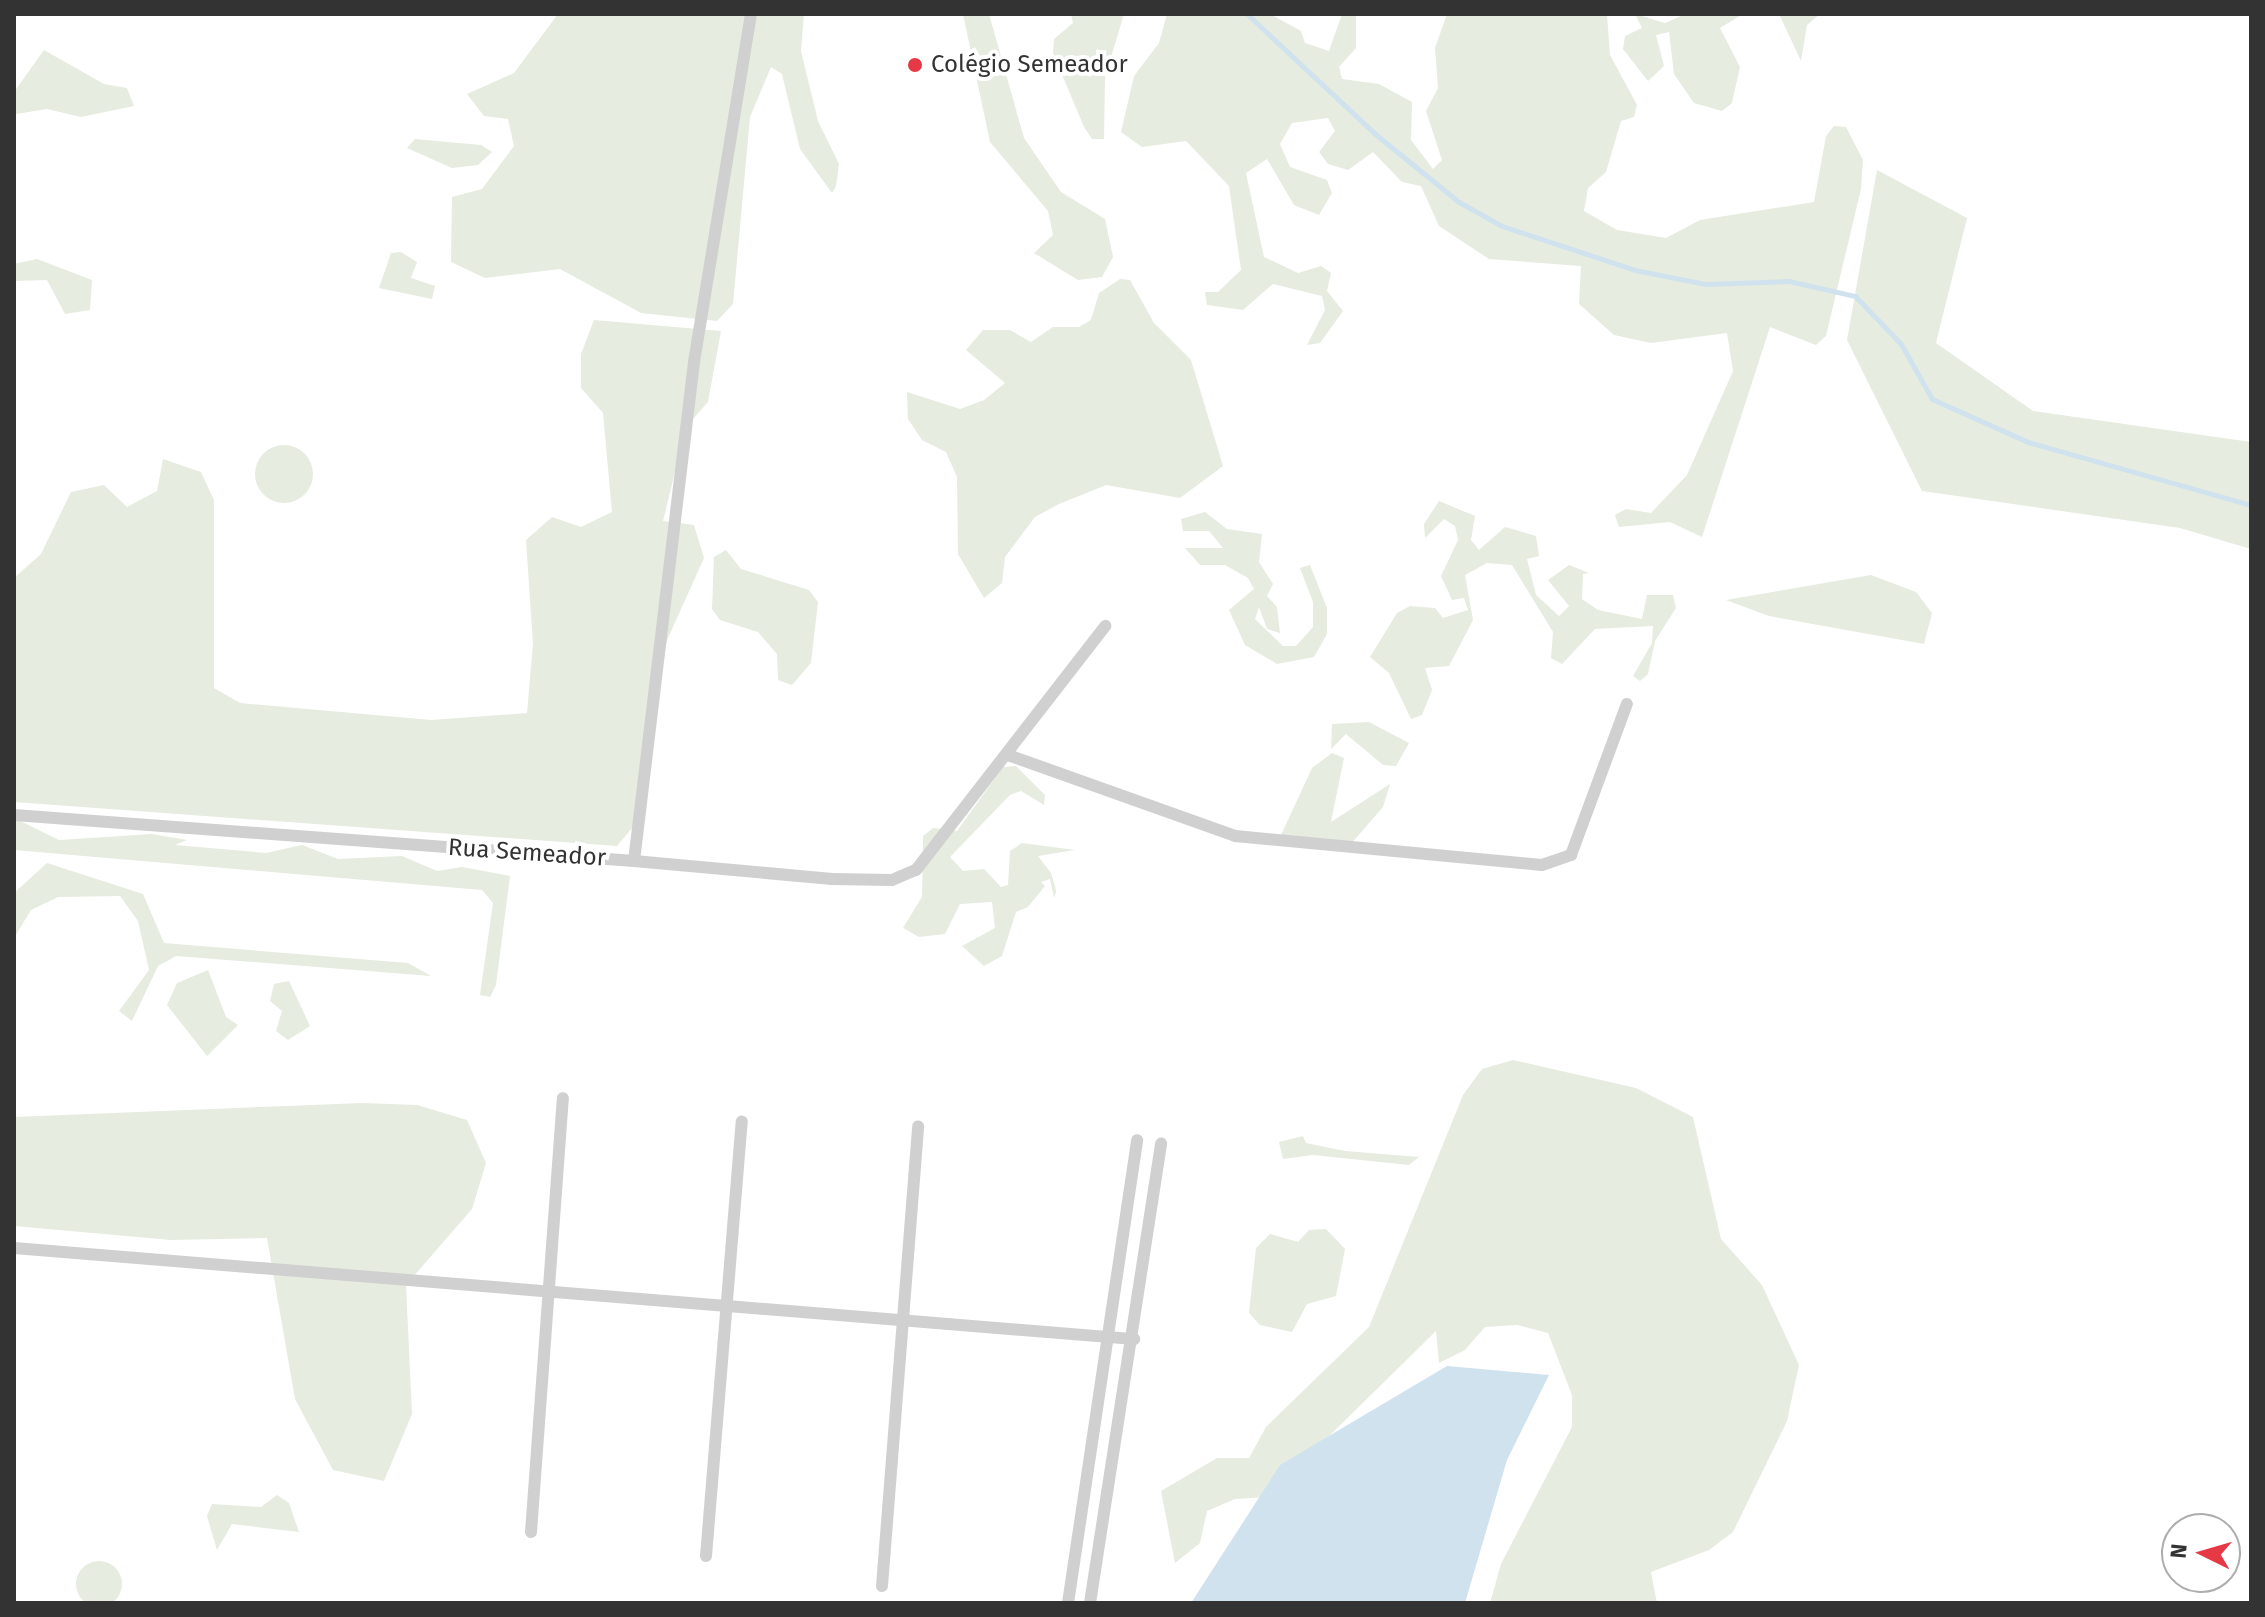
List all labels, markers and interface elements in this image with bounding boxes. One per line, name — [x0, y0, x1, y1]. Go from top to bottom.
place label: Colégio Semeador — [931, 51, 1128, 79]
marker: Colégio Semeador — [906, 56, 924, 74]
street label: Rua Semeador — [447, 833, 607, 873]
north arrow — [2161, 1513, 2241, 1593]
text: N — [2165, 1543, 2193, 1559]

